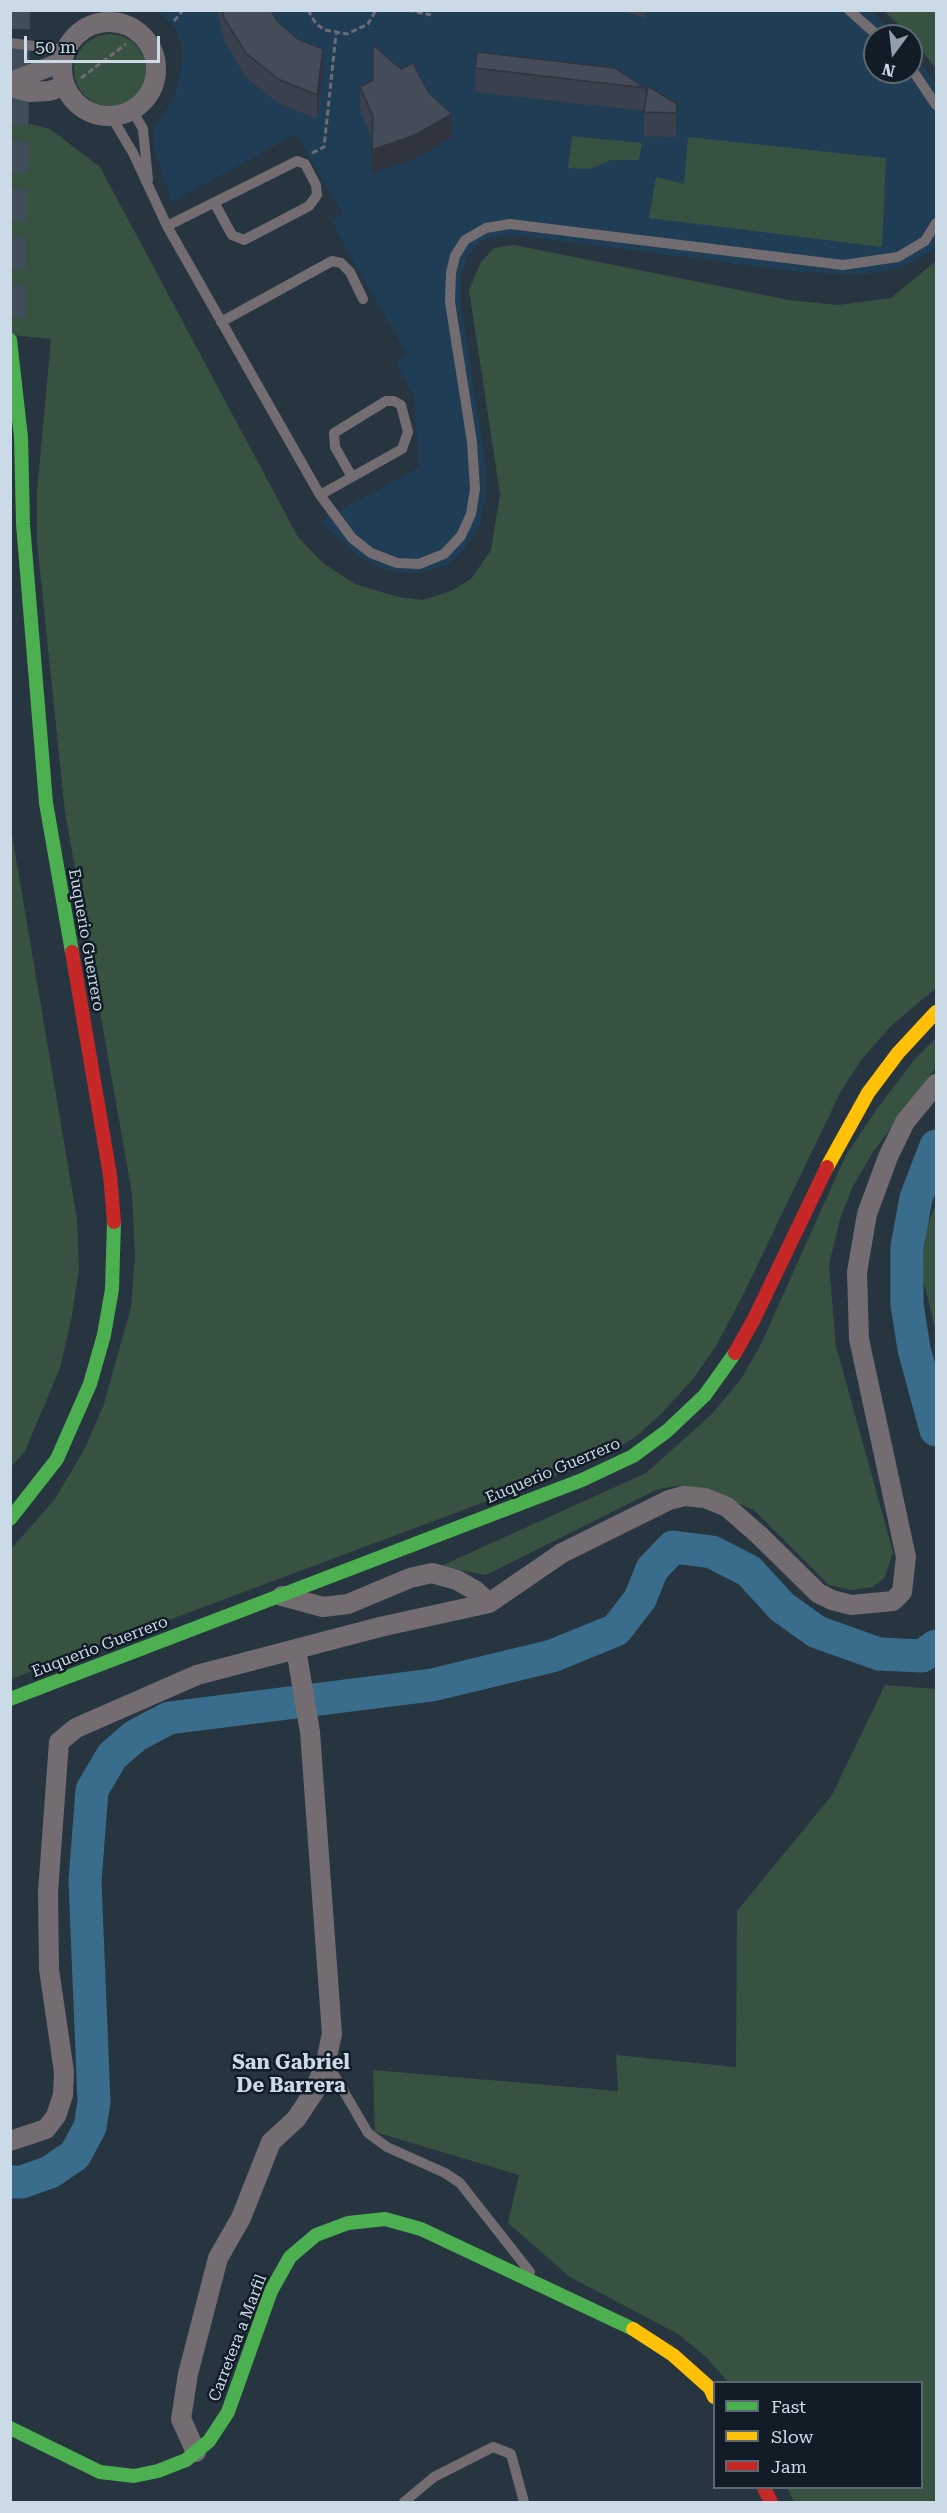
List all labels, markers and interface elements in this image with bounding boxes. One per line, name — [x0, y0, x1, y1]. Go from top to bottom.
scale bar — [27, 24, 164, 62]
north arrow — [863, 24, 923, 84]
text: 50 m — [35, 36, 76, 57]
text: N — [880, 59, 897, 81]
street label: Euquerio Guerrero — [64, 867, 108, 1013]
street label: Euquerio Guerrero — [483, 1434, 623, 1508]
street label: Euquerio Guerrero — [29, 1612, 171, 1682]
district label: San Gabriel De Barrera — [232, 2051, 350, 2098]
street label: Carretera a Marfil — [205, 2272, 271, 2404]
legend — [713, 2381, 923, 2489]
text: Fast — [771, 2396, 806, 2417]
text: Slow — [771, 2426, 813, 2447]
text: Jam — [771, 2456, 807, 2477]

